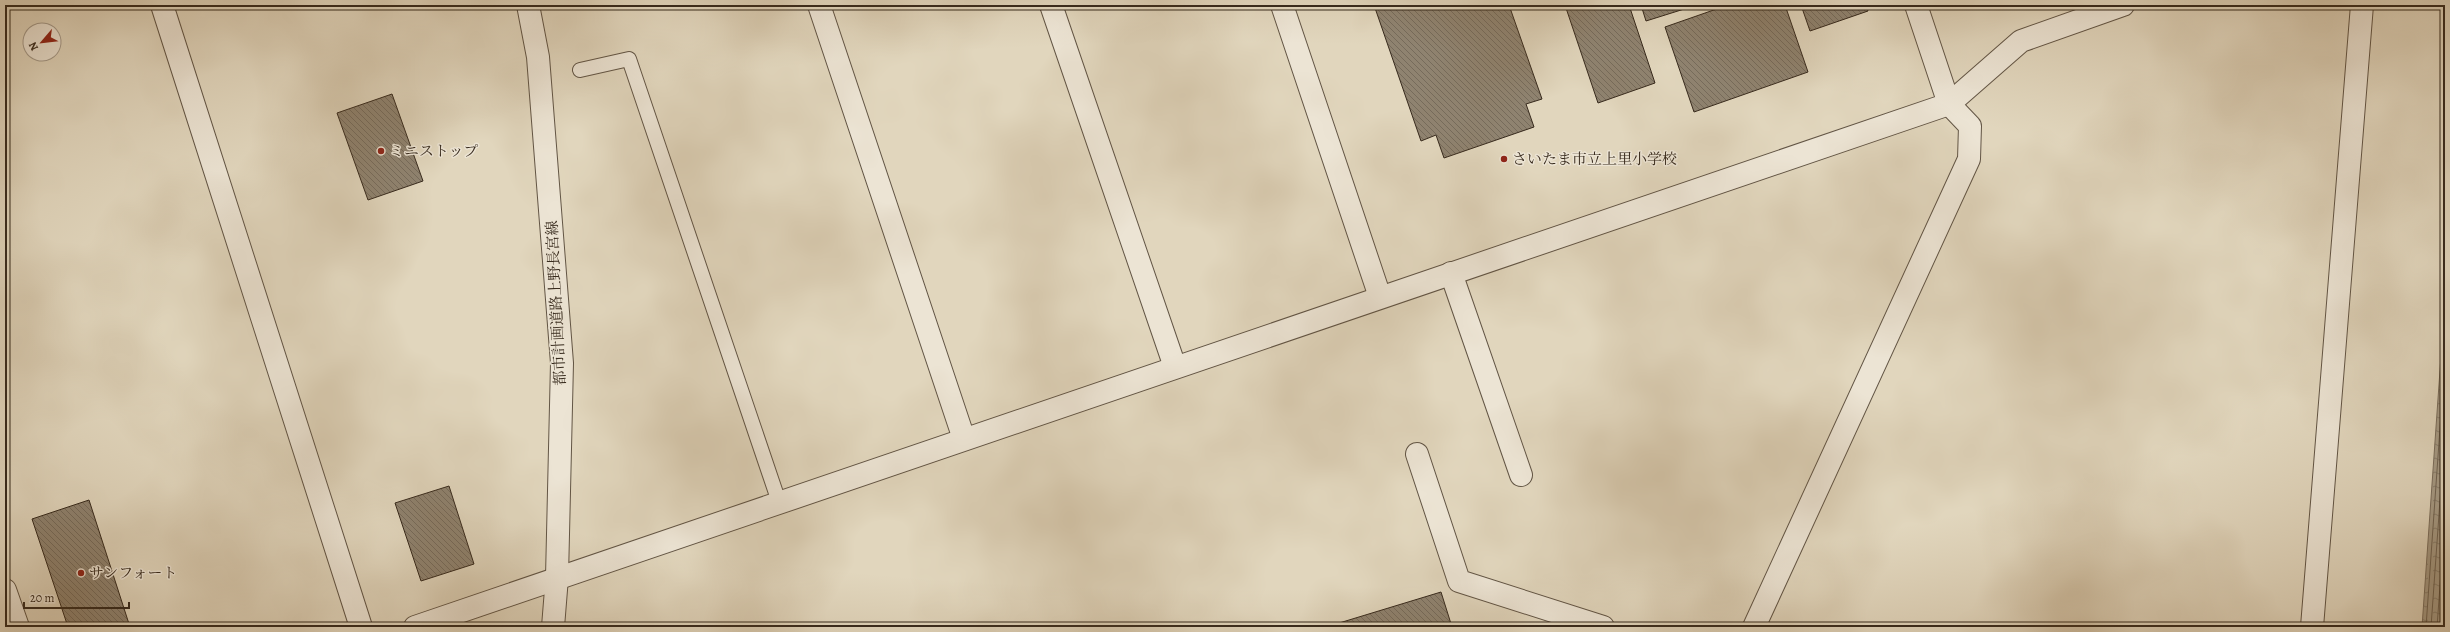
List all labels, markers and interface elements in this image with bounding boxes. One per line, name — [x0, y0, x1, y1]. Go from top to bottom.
north arrow — [22, 22, 62, 62]
text: N — [25, 39, 42, 54]
place label: ミニストップ — [389, 141, 479, 161]
marker: ミニストップ — [376, 146, 386, 156]
place label: さいたま市立上里小学校 — [1512, 149, 1677, 169]
marker: さいたま市立上里小学校 — [1499, 154, 1509, 164]
street label: 都市計画道路上野長宮線 — [542, 220, 570, 386]
place label: サンフォート — [89, 563, 178, 583]
marker: サンフォート — [76, 568, 86, 578]
scale bar — [24, 584, 129, 610]
text: 20 m — [30, 590, 54, 606]

